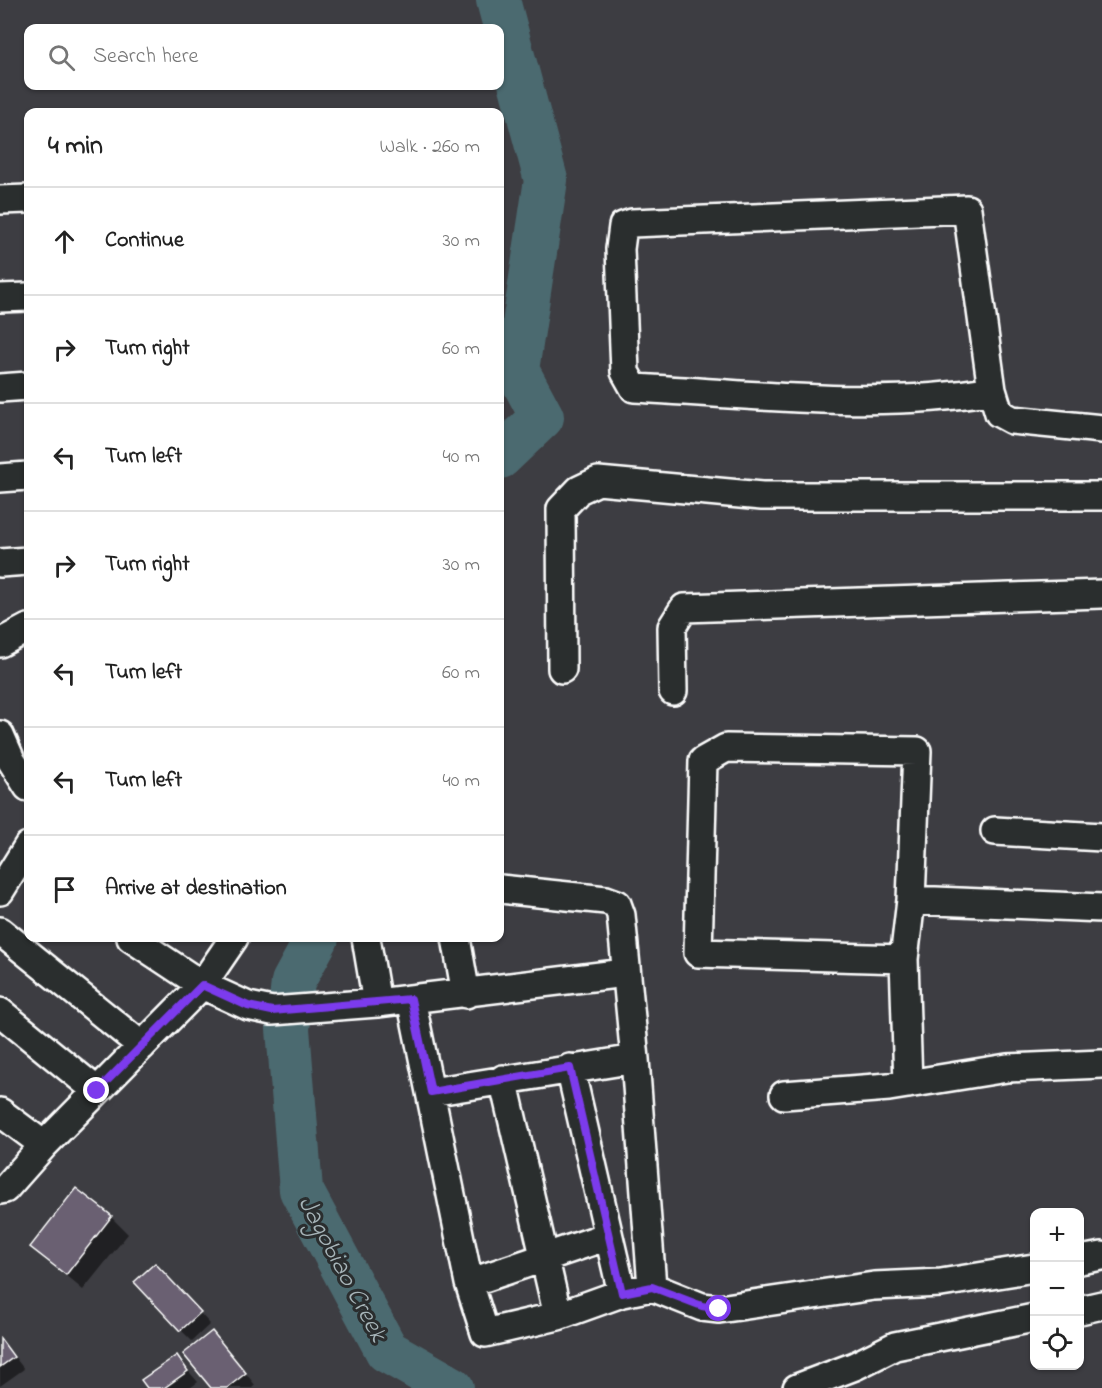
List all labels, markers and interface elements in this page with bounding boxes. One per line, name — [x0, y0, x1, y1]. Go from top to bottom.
search box — [24, 24, 504, 90]
icon: search — [45, 41, 78, 74]
text: Search here — [93, 41, 198, 73]
text: 4 min — [48, 128, 103, 166]
text: Walk · 260 m — [379, 133, 480, 162]
icon: ahead — [48, 225, 81, 258]
text: Continue — [105, 225, 184, 257]
text: 30 m — [443, 227, 480, 256]
icon: right — [48, 333, 81, 366]
text: Turn right — [105, 333, 190, 365]
text: 60 m — [442, 335, 480, 364]
icon: left — [48, 441, 81, 474]
text: Turn left — [105, 441, 182, 473]
text: 40 m — [443, 443, 480, 472]
icon: right — [48, 549, 81, 582]
text: Turn right — [105, 549, 190, 581]
text: 30 m — [443, 551, 480, 580]
icon: left — [48, 657, 81, 690]
text: Turn left — [105, 657, 182, 689]
text: 60 m — [442, 659, 480, 688]
icon: left — [48, 765, 81, 798]
text: Turn left — [105, 765, 182, 797]
text: 40 m — [443, 767, 480, 796]
icon: arrive — [48, 873, 81, 906]
text: Arrive at destination — [105, 873, 287, 905]
route end — [83, 1077, 109, 1103]
water label: Jagobiao Creek — [287, 1190, 397, 1351]
map controls — [1030, 1208, 1084, 1370]
button: + — [1030, 1208, 1084, 1262]
button: − — [1030, 1262, 1084, 1316]
route start — [705, 1295, 731, 1321]
button: locate — [1030, 1316, 1084, 1370]

